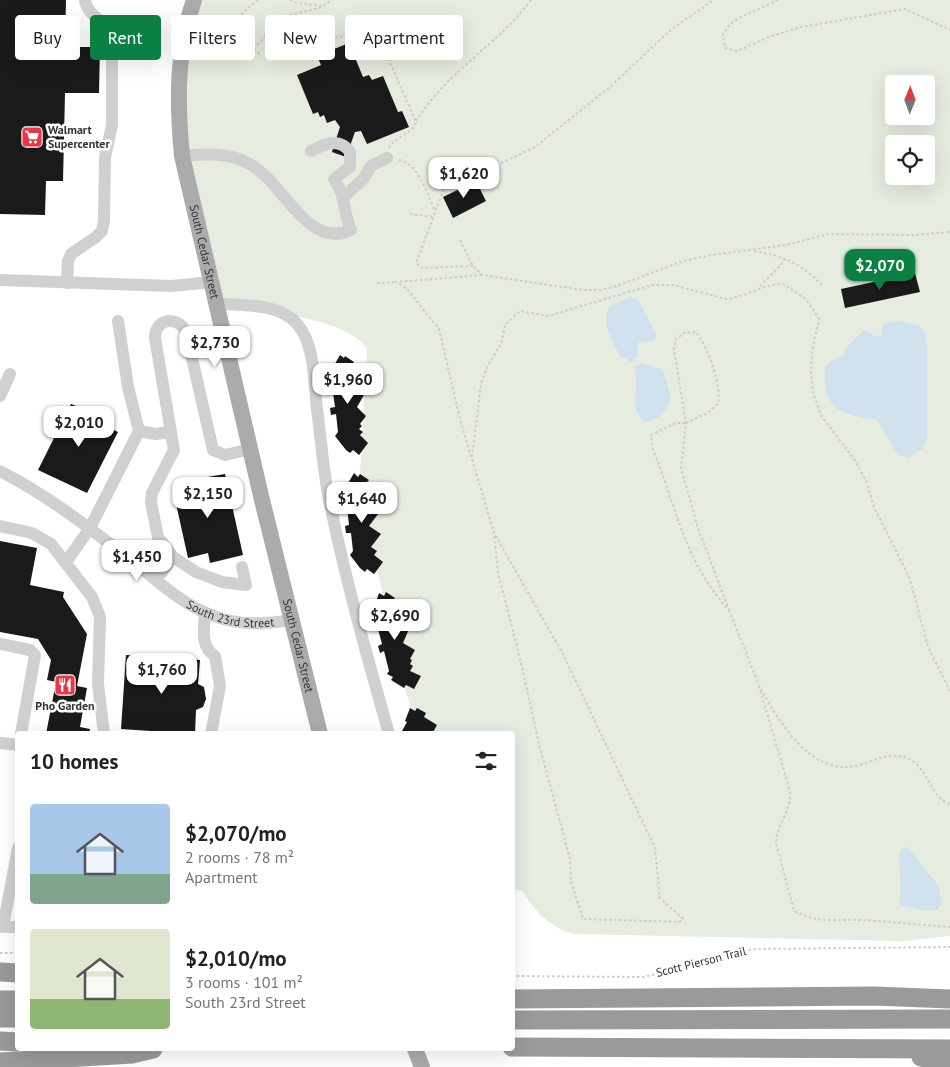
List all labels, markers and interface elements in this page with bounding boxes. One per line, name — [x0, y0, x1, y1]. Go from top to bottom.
chip: Buy — [15, 15, 80, 60]
chip: Rent — [90, 15, 161, 60]
chip: Filters — [171, 15, 255, 60]
chip: New — [265, 15, 335, 60]
chip: Apartment — [345, 15, 463, 60]
north arrow — [885, 75, 935, 125]
map controls — [885, 75, 935, 185]
place label: Walmart Supercenter — [48, 122, 110, 151]
supermarket icon: Walmart Supercenter — [20, 125, 44, 149]
button: locate — [885, 135, 935, 185]
pin: $1,620 — [423, 156, 505, 199]
text: $1,620 — [439, 163, 489, 183]
street label: South Cedar Street — [187, 203, 223, 300]
pin: $2,070 — [839, 248, 921, 291]
text: $2,070 — [855, 255, 905, 275]
pin: $2,730 — [174, 326, 256, 368]
text: $2,730 — [190, 332, 240, 352]
pin: $1,960 — [307, 362, 389, 405]
text: $1,960 — [323, 369, 373, 389]
pin: $2,010 — [38, 406, 120, 448]
text: $2,010 — [54, 412, 104, 432]
pin: $2,150 — [167, 476, 249, 519]
pin: $1,640 — [321, 482, 403, 524]
text: $2,150 — [183, 483, 233, 503]
text: $1,640 — [337, 488, 387, 508]
pin: $1,450 — [96, 540, 178, 582]
text: $1,450 — [112, 546, 162, 566]
street label: South 23rd Street — [184, 596, 275, 630]
street label: South Cedar Street — [280, 597, 317, 694]
pin: $2,690 — [354, 598, 436, 641]
text: $2,690 — [370, 605, 420, 625]
pin: $1,760 — [121, 652, 203, 695]
text: $1,760 — [137, 659, 187, 679]
restaurant icon: Pho Garden — [53, 673, 77, 697]
place label: Pho Garden — [35, 698, 95, 713]
icon: filters — [472, 747, 500, 775]
text: 10 homes — [30, 748, 118, 775]
text: $2,070/mo — [185, 820, 287, 847]
icon: home — [70, 824, 130, 884]
text: 2 rooms · 78 m² — [185, 847, 294, 867]
text: Apartment — [185, 867, 258, 887]
street label: Scott Pierson Trail — [654, 943, 748, 980]
text: $2,010/mo — [185, 945, 287, 972]
icon: home — [70, 949, 130, 1009]
text: 3 rooms · 101 m² — [185, 972, 303, 992]
text: South 23rd Street — [185, 992, 306, 1012]

